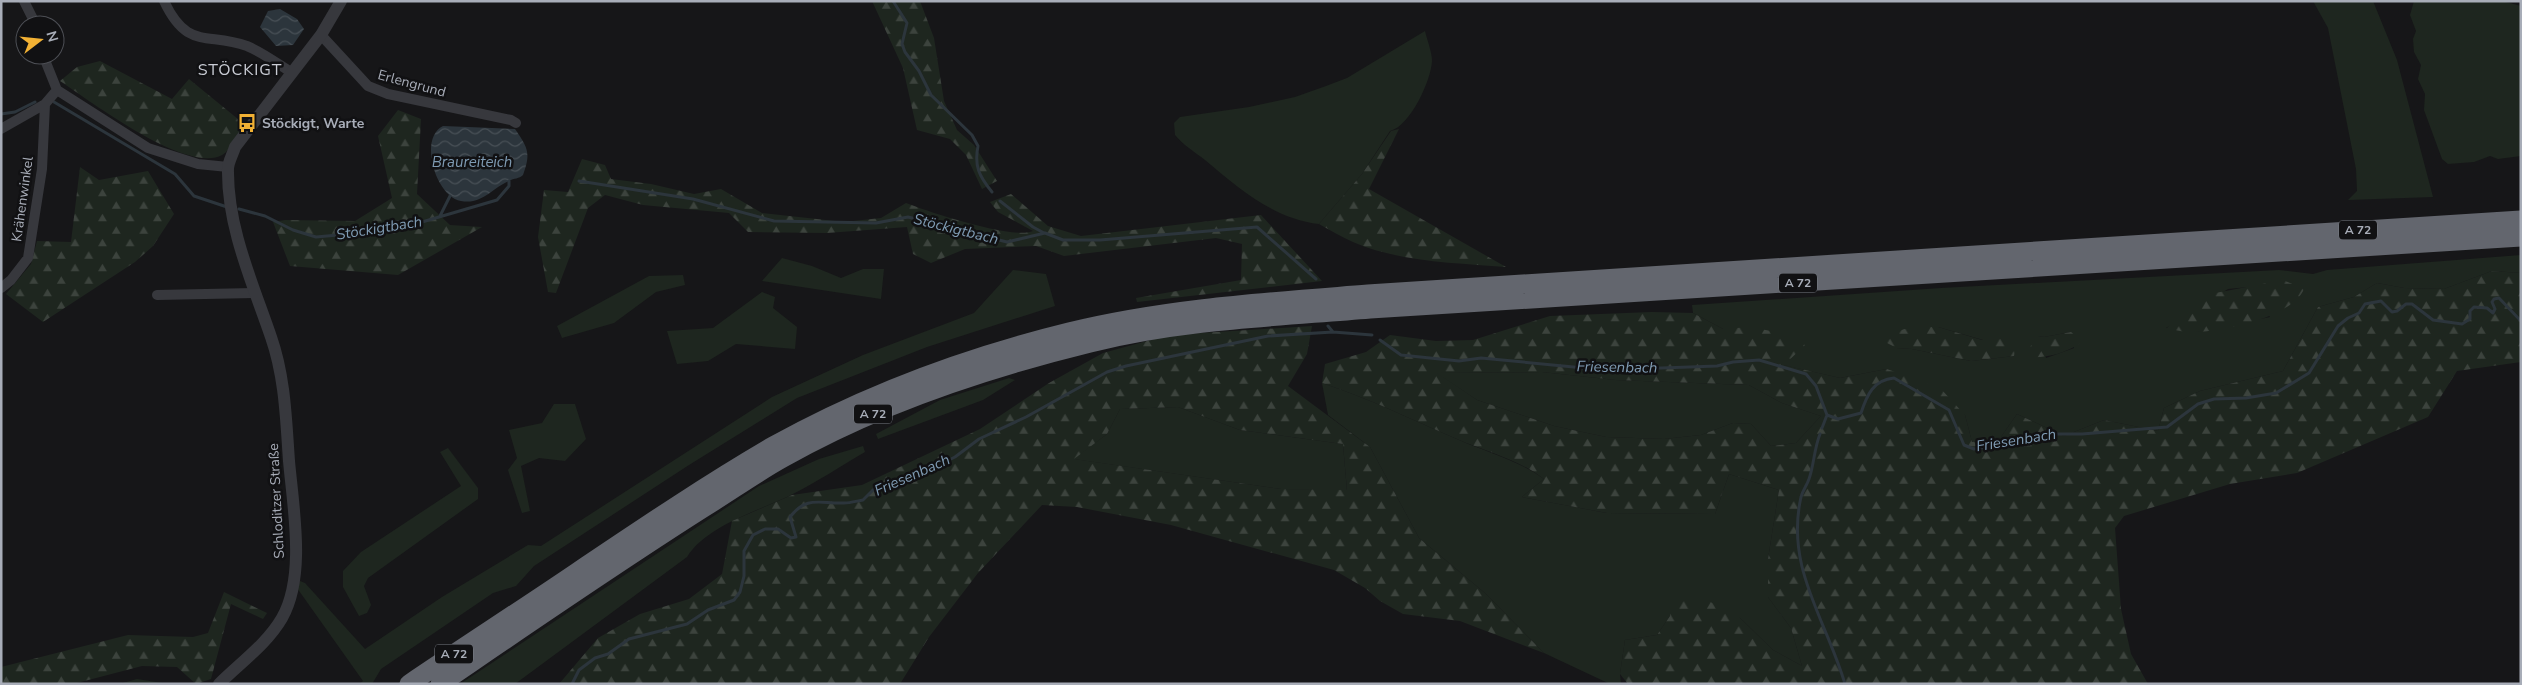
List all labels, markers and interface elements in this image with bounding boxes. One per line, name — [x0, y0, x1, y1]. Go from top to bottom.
north arrow — [15, 15, 65, 65]
text: N — [41, 29, 63, 44]
district label: STÖCKIGT — [198, 59, 282, 81]
street label: Erlengrund — [376, 65, 448, 102]
bus stop icon: Stöckigt, Warte — [236, 112, 258, 134]
place label: Stöckigt, Warte — [262, 114, 365, 133]
water label: Braureiteich — [432, 152, 512, 172]
street label: Krähenwinkel — [7, 154, 38, 243]
water label: Stöckigtbach — [911, 209, 1001, 249]
water label: Stöckigtbach — [335, 211, 423, 245]
road number: A 72 — [2339, 220, 2377, 240]
road number: A 72 — [1779, 274, 1817, 292]
water label: Friesenbach — [1576, 356, 1658, 378]
road number: A 72 — [854, 404, 892, 424]
water label: Friesenbach — [1975, 424, 2057, 456]
street label: Schloditzer Straße — [264, 443, 289, 559]
water label: Friesenbach — [871, 449, 953, 501]
road number: A 72 — [435, 644, 473, 664]

